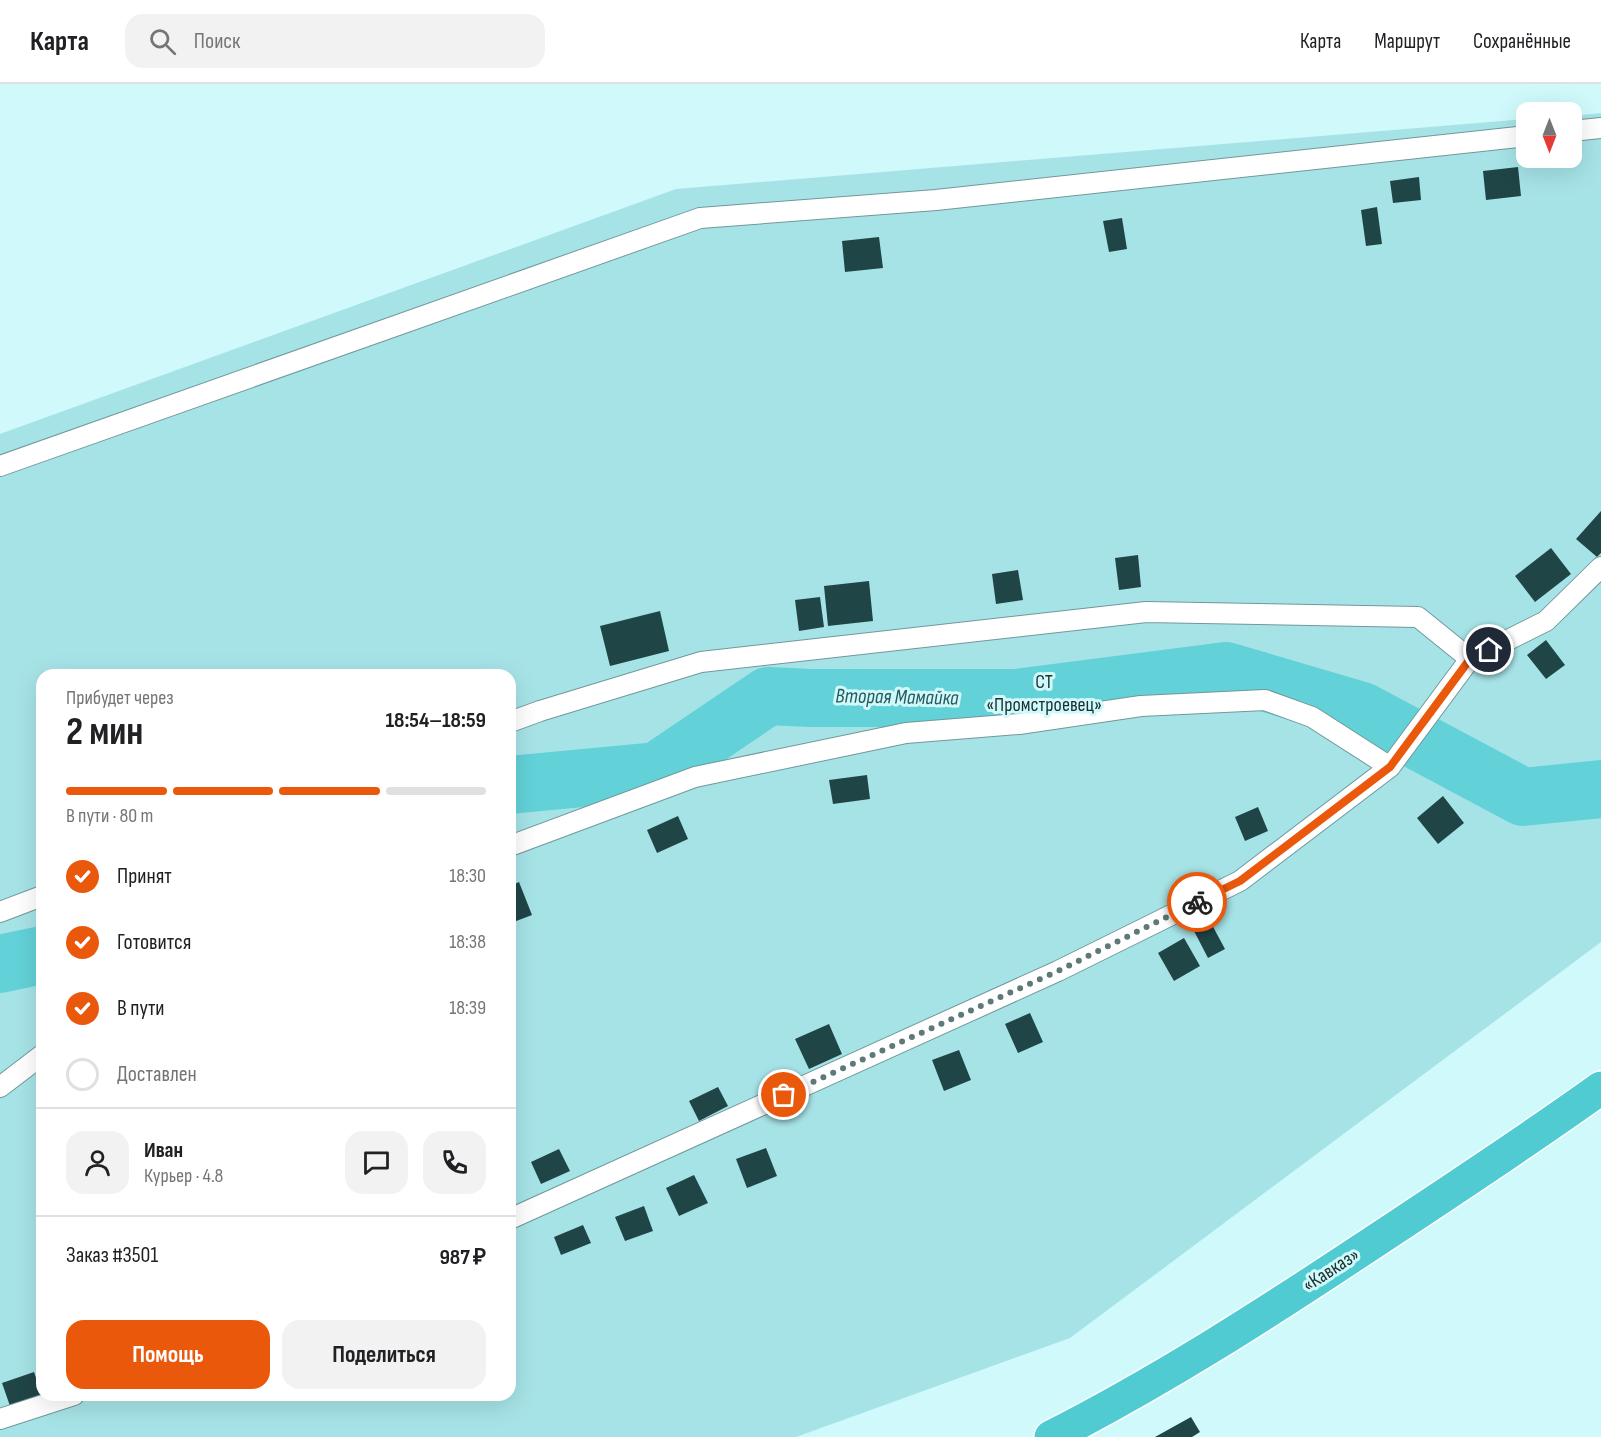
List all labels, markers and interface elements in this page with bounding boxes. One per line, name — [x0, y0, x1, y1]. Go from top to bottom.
search box — [125, 14, 545, 68]
text: Карта — [30, 25, 89, 58]
icon: search — [146, 25, 179, 58]
text: Поиск — [194, 28, 240, 55]
text: Карта — [1300, 29, 1341, 54]
text: Маршрут — [1374, 29, 1440, 54]
text: Сохранённые — [1473, 29, 1571, 54]
north arrow — [1516, 102, 1582, 168]
map controls — [1516, 102, 1582, 168]
pin — [1463, 624, 1514, 675]
icon: home — [1472, 633, 1505, 666]
park label: СТ «Промстроевец» — [986, 670, 1102, 717]
water label: Вторая Мамайка — [835, 683, 959, 711]
text: Прибудет через — [66, 686, 174, 710]
text: 18:54–18:59 — [385, 707, 486, 734]
text: 2 мин — [66, 709, 143, 756]
text: В пути · 80 m — [66, 804, 153, 828]
icon: check — [66, 860, 99, 893]
text: Принят — [117, 863, 172, 890]
text: 18:30 — [449, 864, 486, 888]
courier — [1167, 872, 1227, 932]
icon: bike — [1181, 886, 1214, 919]
icon: check — [66, 926, 99, 959]
text: Готовится — [117, 929, 191, 956]
text: 18:38 — [449, 930, 486, 954]
icon: check — [66, 992, 99, 1025]
text: В пути — [117, 995, 165, 1022]
text: 18:39 — [449, 996, 486, 1020]
text: Доставлен — [117, 1061, 197, 1088]
pin — [758, 1069, 809, 1120]
icon: bag — [767, 1078, 800, 1111]
button: person — [66, 1131, 129, 1194]
button: chat — [345, 1131, 408, 1194]
button: phone — [423, 1131, 486, 1194]
text: Иван — [144, 1137, 183, 1164]
text: Курьер · 4.8 — [144, 1164, 223, 1188]
text: Заказ #3501 — [66, 1242, 158, 1269]
street label: «Кавказ» — [1298, 1243, 1364, 1297]
text: 987 ₽ — [439, 1244, 486, 1271]
button: Помощь — [66, 1320, 270, 1389]
button: Поделиться — [282, 1320, 486, 1389]

